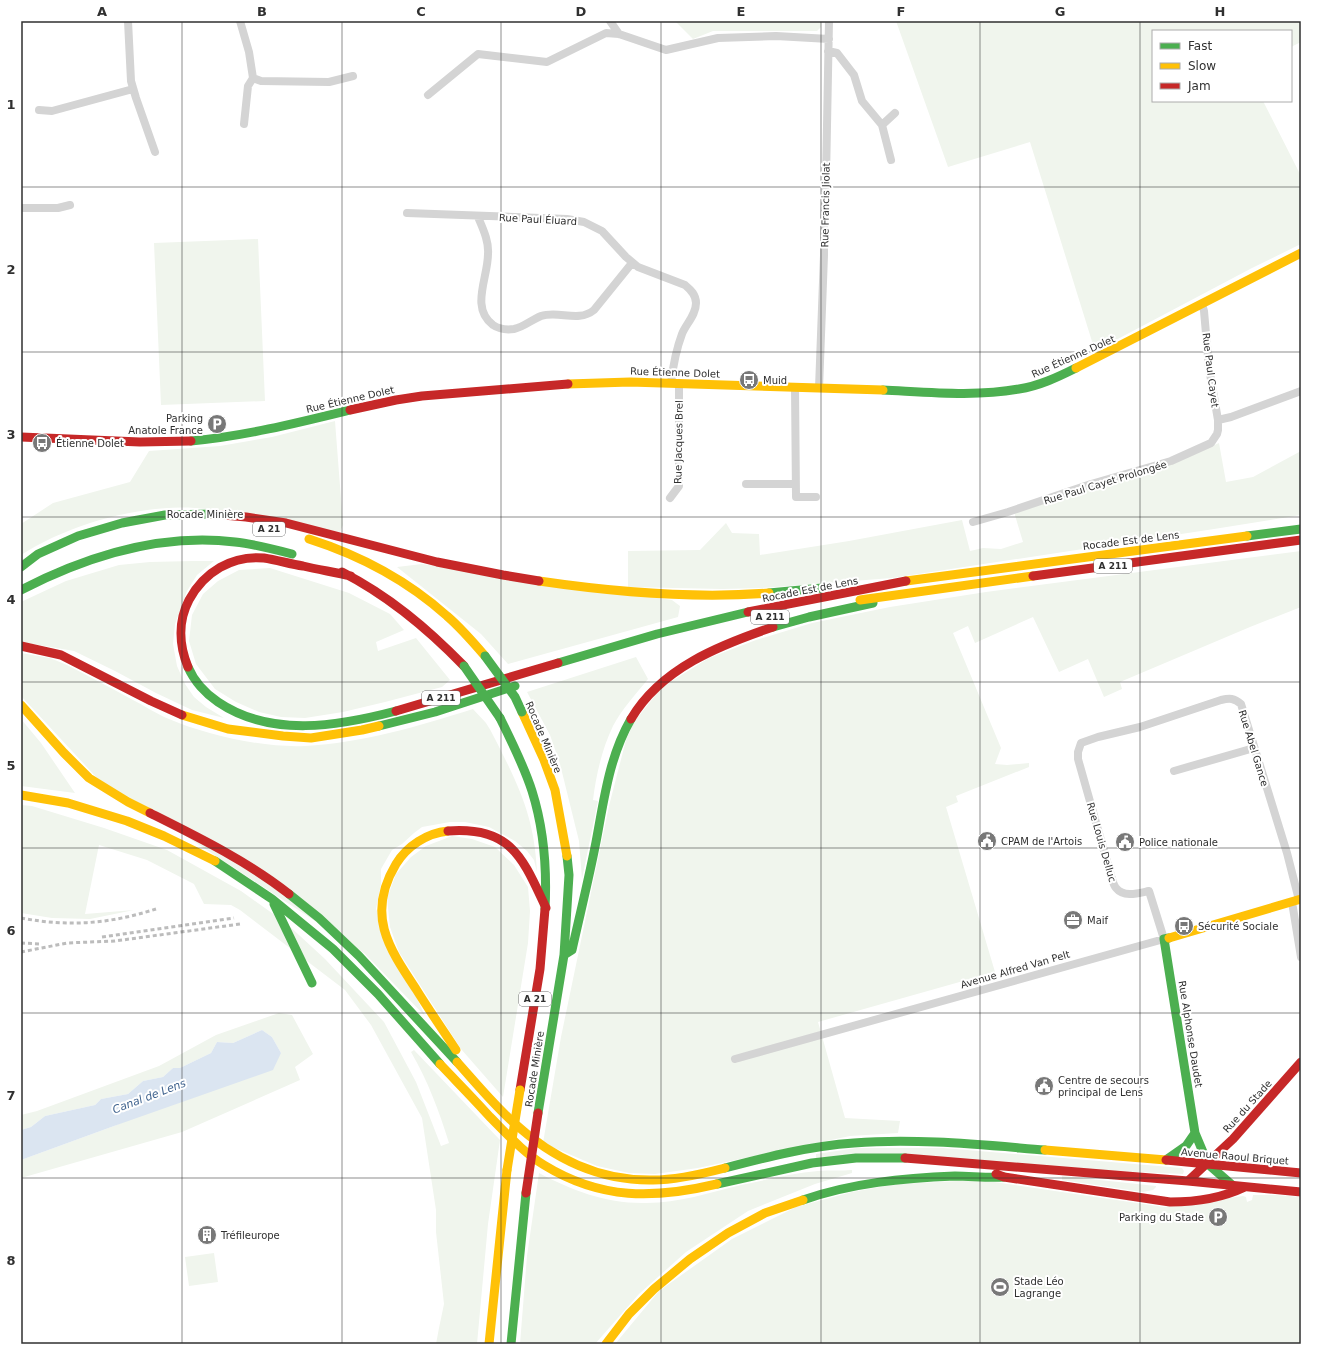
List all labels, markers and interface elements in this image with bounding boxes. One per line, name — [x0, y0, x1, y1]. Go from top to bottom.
text: A — [97, 4, 107, 19]
text: B — [257, 4, 267, 19]
text: C — [416, 4, 426, 19]
text: D — [576, 4, 587, 19]
text: E — [737, 4, 745, 19]
text: F — [897, 4, 905, 19]
text: G — [1055, 4, 1065, 19]
text: H — [1215, 4, 1225, 19]
legend — [1152, 30, 1292, 102]
text: Fast — [1188, 39, 1212, 53]
text: Slow — [1188, 59, 1216, 73]
text: Jam — [1187, 79, 1211, 93]
text: 1 — [6, 97, 16, 112]
street label: Rue Francis Jiolat — [819, 162, 832, 248]
street label: Rue Paul Éluard — [499, 211, 577, 227]
text: 2 — [6, 262, 16, 277]
street label: Rue Étienne Dolet — [1029, 332, 1117, 380]
street label: Rue Paul Cayet — [1200, 332, 1221, 408]
street label: Rue Étienne Dolet — [630, 364, 720, 380]
bus stop icon: Muid — [738, 369, 760, 391]
place label: Muid — [763, 375, 787, 386]
street label: Rue Étienne Dolet — [305, 383, 395, 415]
street label: Rue Jacques Brel — [672, 400, 685, 484]
place label: Parking Anatole France — [128, 413, 203, 436]
parking icon: Parking Anatole France — [206, 413, 228, 435]
text: 3 — [6, 427, 16, 442]
bus stop icon: Étienne Dolet — [31, 432, 53, 454]
place label: Étienne Dolet — [56, 437, 124, 449]
street label: Rue Paul Cayet Prolongée — [1042, 458, 1168, 506]
street label: Rocade Minière — [167, 509, 243, 520]
road number: A 21 — [253, 522, 285, 536]
street label: Rocade Est de Lens — [1082, 529, 1180, 552]
road number: A 211 — [1094, 559, 1132, 573]
street label: Rocade Est de Lens — [761, 575, 859, 604]
text: 4 — [6, 592, 16, 607]
road number: A 211 — [751, 610, 789, 624]
road number: A 211 — [422, 691, 460, 705]
street label: Rocade Minière — [524, 700, 564, 775]
street label: Rue Abel Gance — [1237, 709, 1270, 788]
text: 5 — [6, 758, 16, 773]
street label: Rue Louis Delluc — [1085, 801, 1118, 883]
public building icon: CPAM de l'Artois — [976, 830, 998, 852]
public building icon: Police nationale — [1114, 831, 1136, 853]
place label: CPAM de l'Artois — [1001, 836, 1082, 847]
place label: Police nationale — [1139, 837, 1218, 848]
office icon: Maif — [1062, 909, 1084, 931]
place label: Maif — [1087, 915, 1109, 926]
bus stop icon: Sécurité Sociale — [1173, 915, 1195, 937]
place label: Sécurité Sociale — [1198, 921, 1278, 932]
text: 6 — [6, 923, 16, 938]
street label: Avenue Alfred Van Pelt — [959, 949, 1071, 990]
street label: Rue Alphonse Daudet — [1177, 980, 1204, 1088]
road number: A 21 — [519, 992, 551, 1006]
street label: Rocade Minière — [523, 1030, 546, 1108]
public building icon: Centre de secours principal de Lens — [1033, 1075, 1055, 1097]
place label: Centre de secours principal de Lens — [1058, 1075, 1149, 1098]
water label: Canal de Lens — [111, 1076, 188, 1116]
street label: Rue du Stade — [1221, 1078, 1274, 1135]
text: 7 — [6, 1088, 16, 1103]
street label: Avenue Raoul Briquet — [1181, 1146, 1289, 1167]
parking icon: Parking du Stade — [1207, 1206, 1229, 1228]
place label: Parking du Stade — [1119, 1212, 1204, 1223]
building icon: Tréfileurope — [196, 1224, 218, 1246]
place label: Tréfileurope — [220, 1230, 280, 1241]
text: 8 — [6, 1253, 16, 1268]
sports icon: Stade Léo Lagrange — [989, 1276, 1011, 1298]
place label: Stade Léo Lagrange — [1014, 1276, 1064, 1299]

